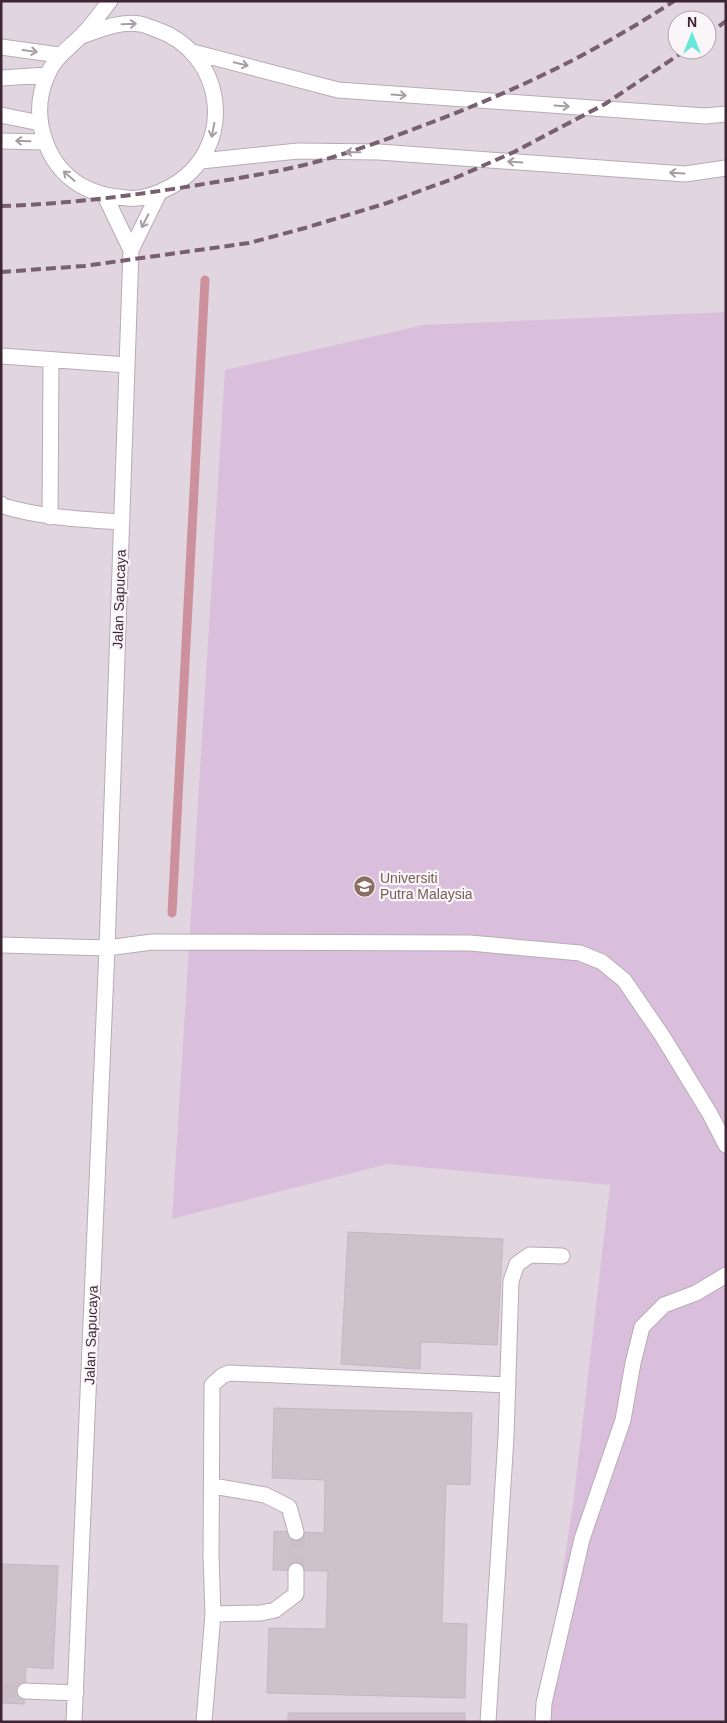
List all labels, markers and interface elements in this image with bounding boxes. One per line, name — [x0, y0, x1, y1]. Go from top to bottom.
north arrow — [667, 10, 717, 60]
text: N — [687, 14, 697, 30]
one-way arrow — [121, 20, 137, 29]
one-way arrow — [22, 47, 38, 57]
one-way arrow — [232, 60, 248, 69]
one-way arrow — [391, 90, 407, 99]
one-way arrow — [553, 101, 569, 111]
one-way arrow — [207, 122, 217, 138]
one-way arrow — [15, 137, 31, 146]
one-way arrow — [345, 147, 361, 156]
one-way arrow — [508, 157, 524, 166]
one-way arrow — [670, 169, 686, 178]
one-way arrow — [63, 170, 76, 182]
one-way arrow — [140, 214, 150, 229]
street label: Jalan Sapucaya — [109, 549, 129, 649]
place label: Universiti Putra Malaysia — [380, 870, 473, 902]
school or university icon: Universiti Putra Malaysia — [352, 874, 376, 898]
street label: Jalan Sapucaya — [81, 1285, 101, 1385]

